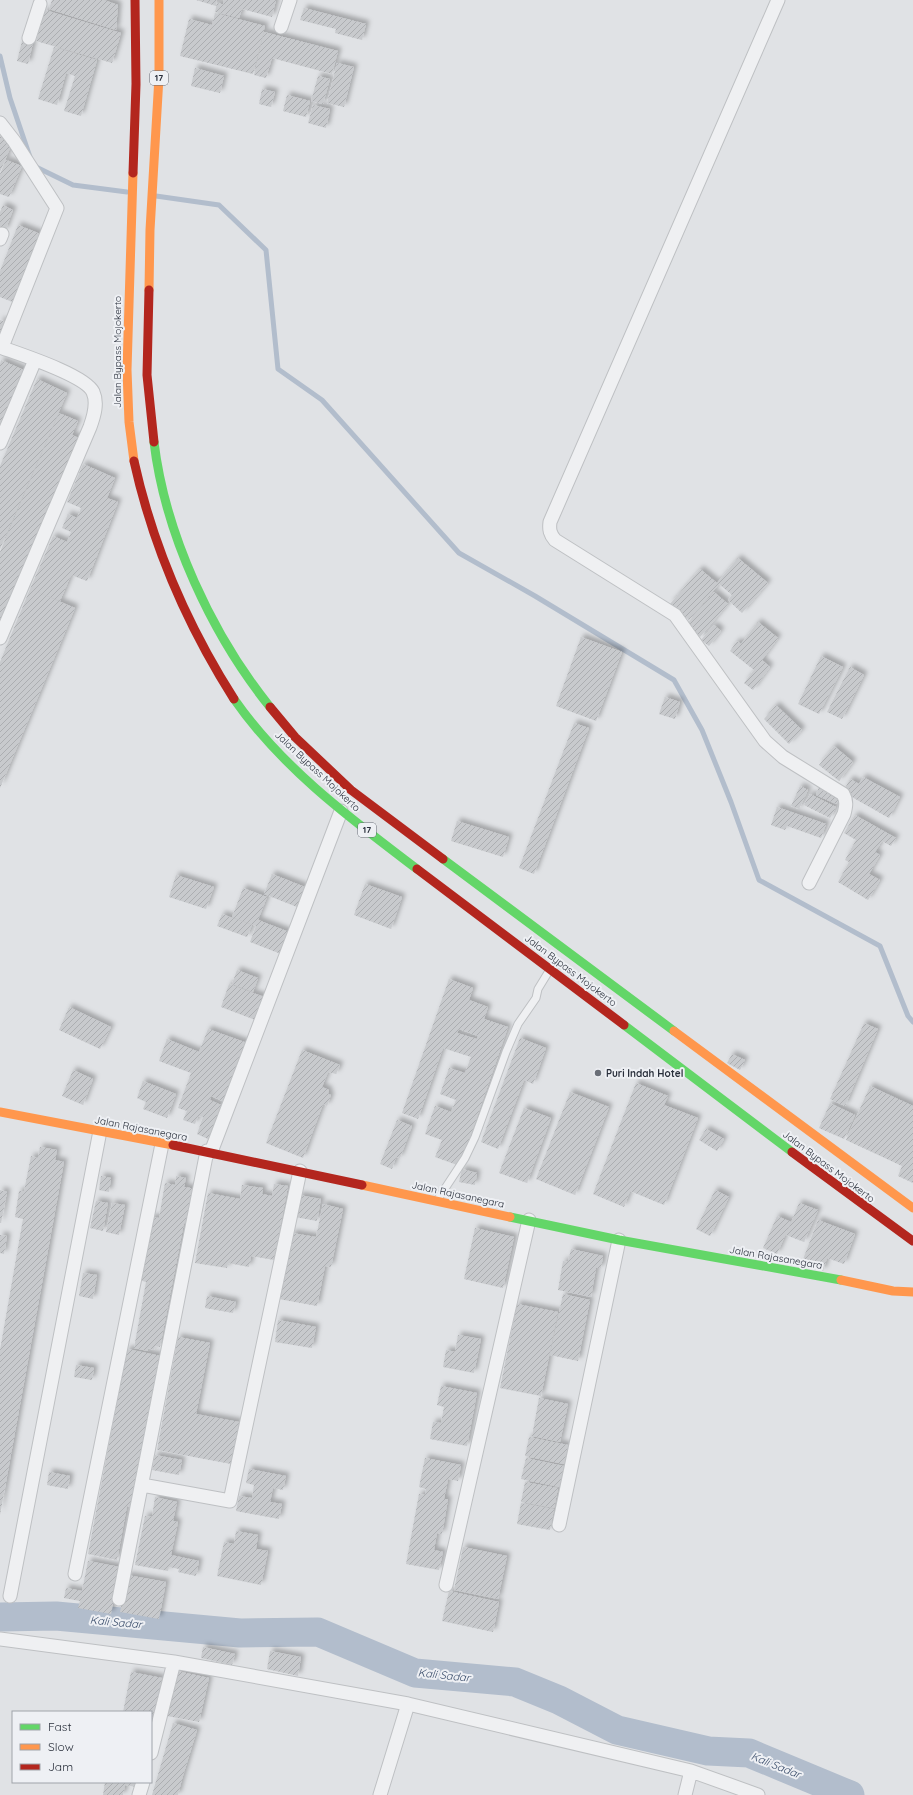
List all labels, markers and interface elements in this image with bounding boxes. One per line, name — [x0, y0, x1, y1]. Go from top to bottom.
road number: 17 — [150, 71, 168, 85]
street label: Jalan Bypass Mojokerto — [111, 296, 124, 408]
street label: Jalan Bypass Mojokerto — [272, 728, 363, 814]
road number: 17 — [358, 823, 376, 837]
street label: Jalan Bypass Mojokerto — [522, 931, 619, 1009]
place label: Puri Indah Hotel — [606, 1067, 683, 1080]
marker: Puri Indah Hotel — [593, 1068, 603, 1078]
street label: Jalan Rajasanegara — [93, 1113, 189, 1144]
street label: Jalan Bypass Mojokerto — [780, 1127, 877, 1205]
street label: Jalan Rajasanegara — [410, 1178, 505, 1211]
street label: Jalan Rajasanegara — [728, 1243, 824, 1272]
water label: Kali Sadar — [89, 1613, 144, 1631]
water label: Kali Sadar — [417, 1665, 473, 1685]
legend — [12, 1711, 152, 1783]
text: Fast — [48, 1719, 72, 1734]
text: Slow — [48, 1739, 74, 1754]
water label: Kali Sadar — [749, 1749, 805, 1782]
text: Jam — [48, 1759, 73, 1774]

